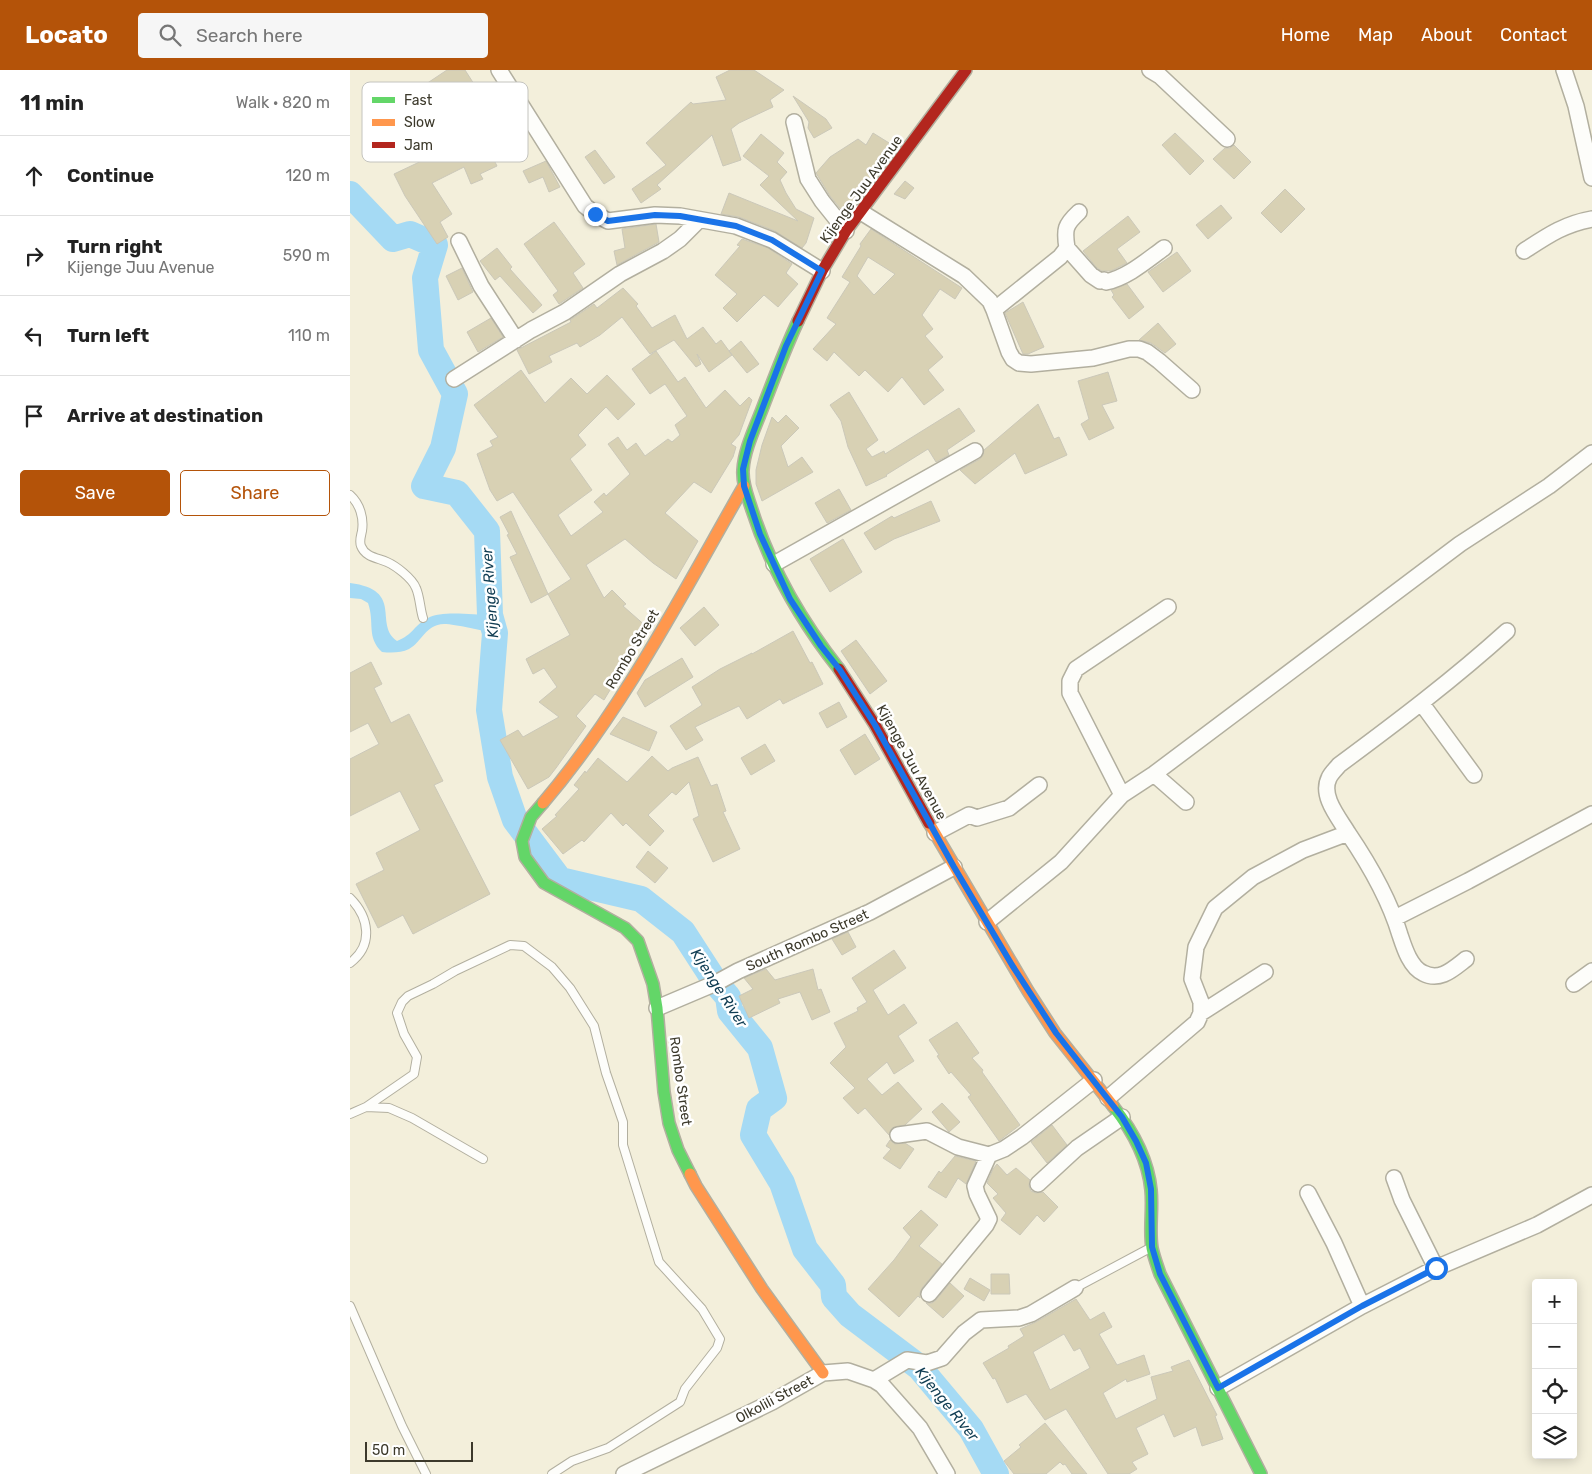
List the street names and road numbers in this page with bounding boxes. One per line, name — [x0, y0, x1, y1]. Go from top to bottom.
street label: Kijenge Juu Avenue — [817, 132, 906, 247]
street label: Rombo Street — [602, 606, 663, 692]
street label: Kijenge Juu Avenue — [873, 702, 950, 823]
street label: South Rombo Street — [743, 906, 872, 975]
street label: Rombo Street — [666, 1035, 695, 1127]
street label: Olkolili Street — [733, 1372, 816, 1427]

